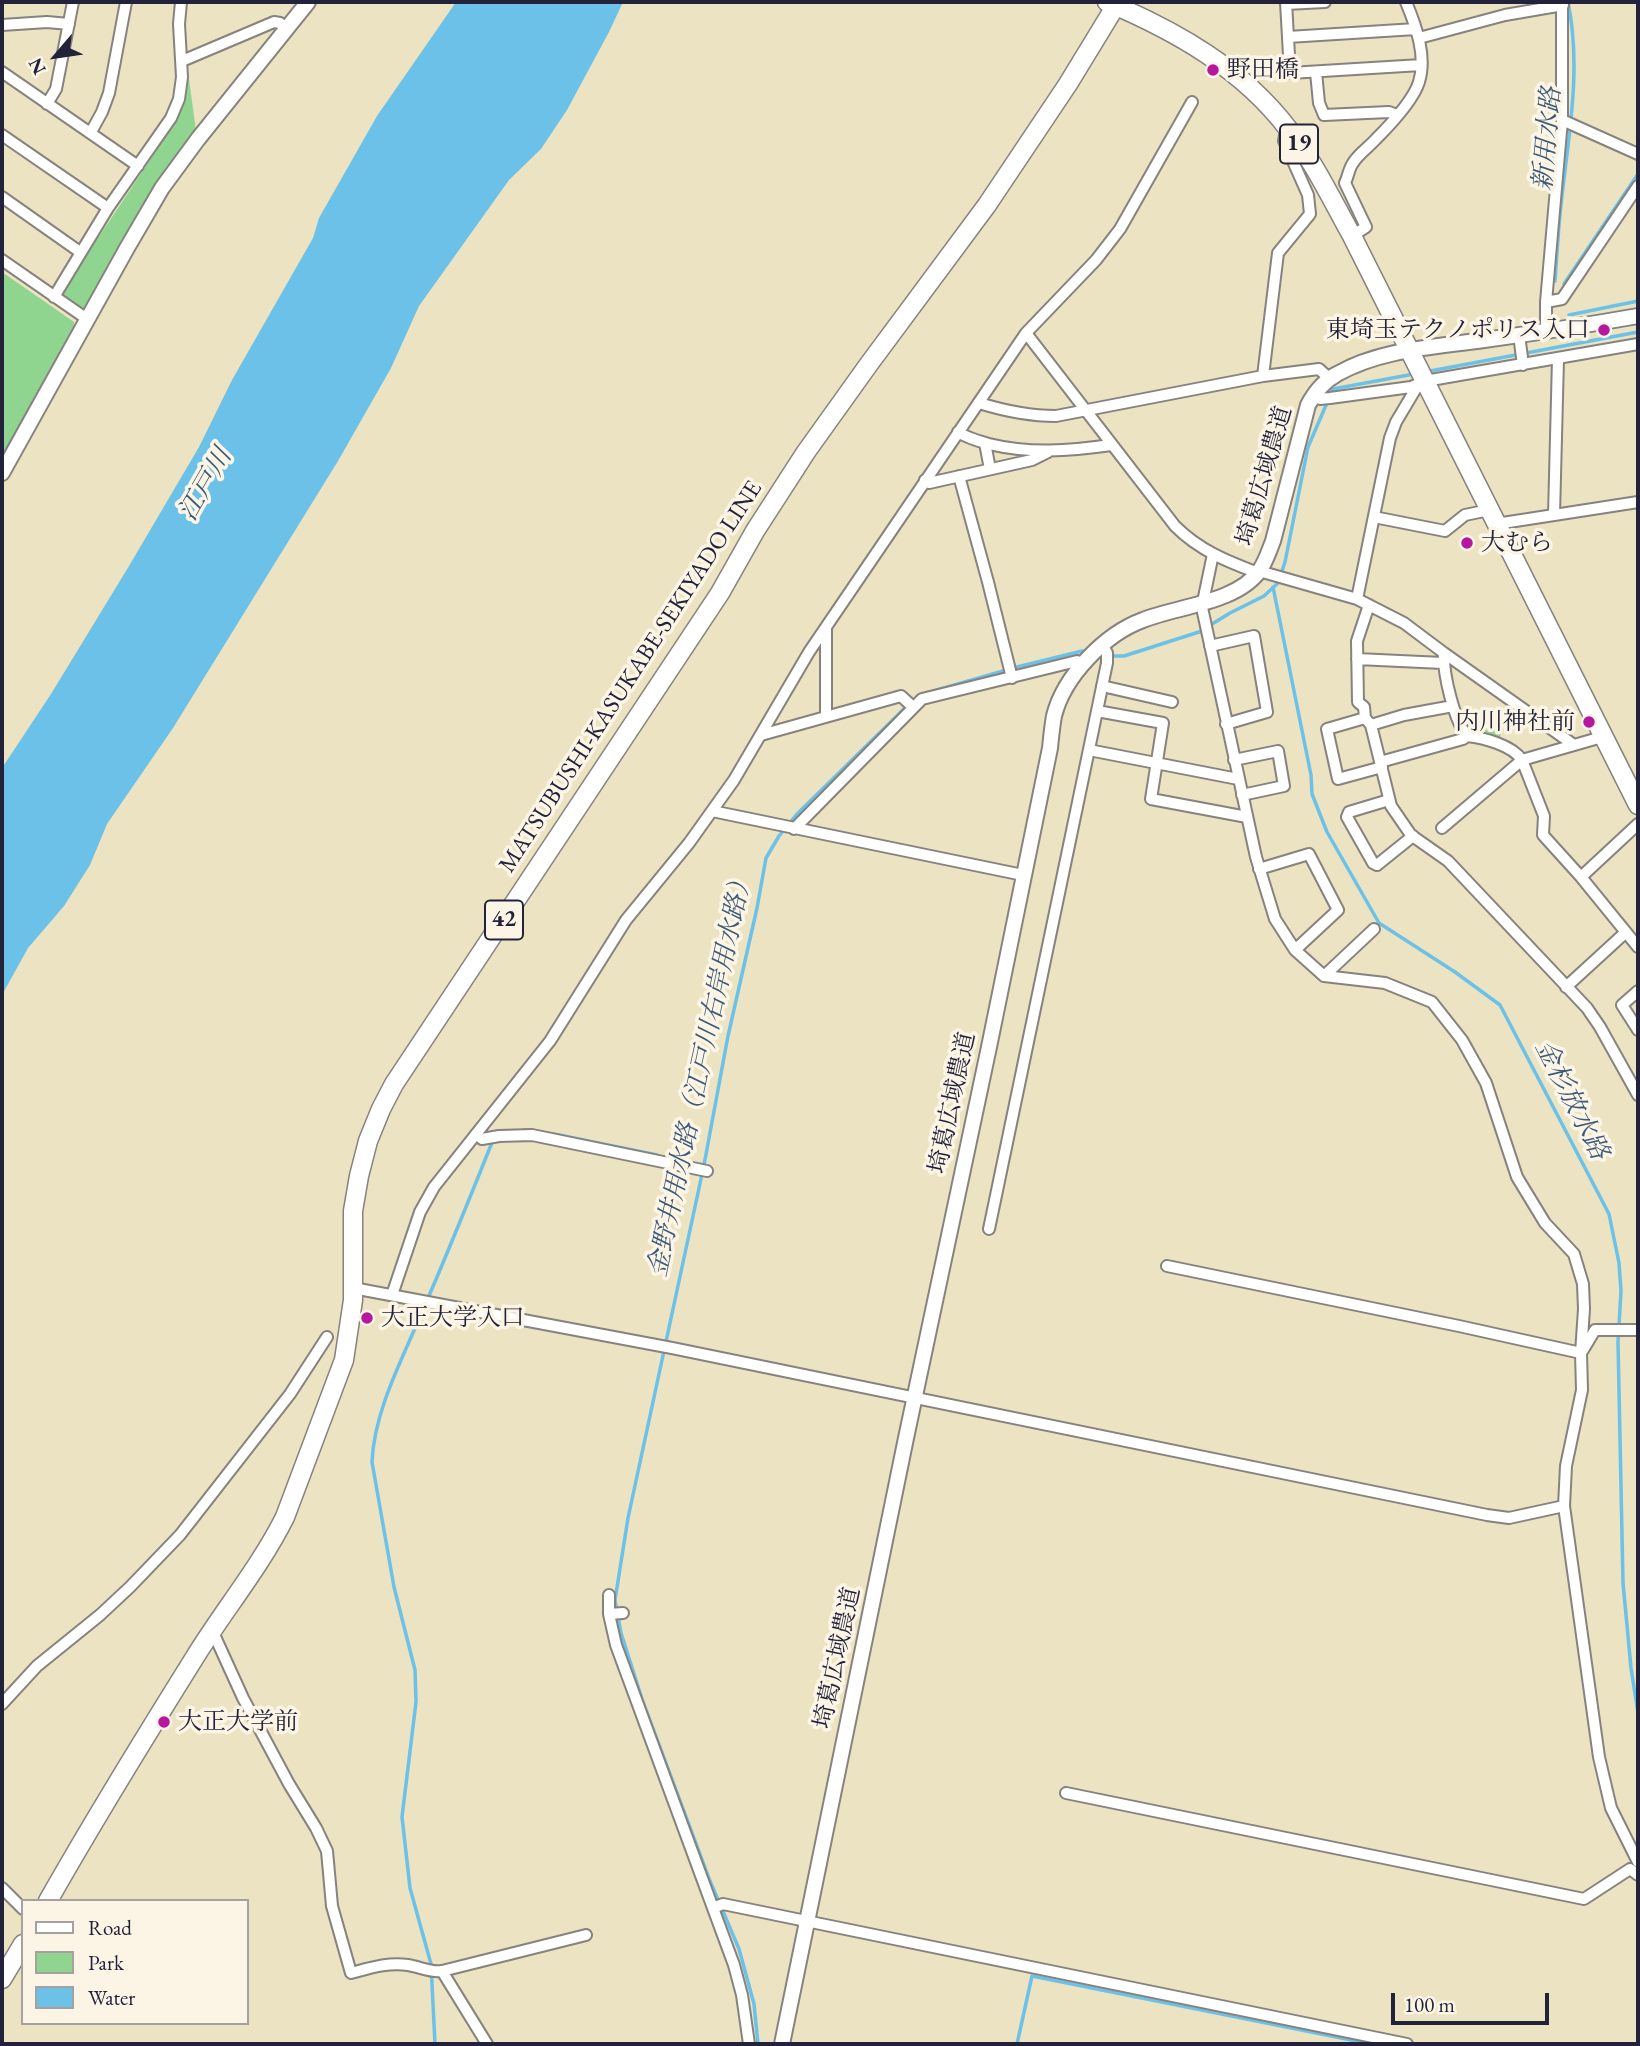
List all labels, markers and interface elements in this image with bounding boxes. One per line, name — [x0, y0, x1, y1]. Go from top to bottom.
north arrow — [21, 21, 91, 91]
text: N — [23, 54, 52, 79]
place label: 野田橋 — [1227, 56, 1299, 84]
marker: 野田橋 — [1205, 62, 1221, 78]
water label: 新用水路 — [1528, 86, 1568, 192]
road number: 19 — [1280, 125, 1318, 164]
place label: 東埼玉テクノポリス入口 — [1326, 316, 1590, 344]
marker: 東埼玉テクノポリス入口 — [1596, 322, 1612, 338]
street label: 埼葛広域農道 — [1231, 403, 1299, 549]
water label: 江戸川 — [173, 443, 239, 527]
street label: MATSUBUSHI-KASUKABE-SEKIYADO LINE — [493, 476, 769, 878]
place label: 大むら — [1481, 529, 1553, 557]
marker: 大むら — [1459, 535, 1475, 551]
place label: 内川神社前 — [1455, 708, 1575, 736]
marker: 内川神社前 — [1581, 714, 1597, 730]
water label: 金野井用水路（江戸川右岸用水路） — [642, 866, 760, 1280]
road number: 42 — [485, 900, 523, 939]
street label: 埼葛広域農道 — [924, 1030, 982, 1176]
water label: 金杉放水路 — [1528, 1035, 1614, 1165]
place label: 大正大学入口 — [381, 1304, 525, 1332]
marker: 大正大学入口 — [359, 1310, 375, 1326]
street label: 埼葛広域農道 — [809, 1585, 867, 1731]
place label: 大正大学前 — [178, 1708, 298, 1736]
marker: 大正大学前 — [156, 1714, 172, 1730]
legend — [21, 1899, 248, 2025]
text: Road — [88, 1914, 132, 1941]
text: Park — [88, 1949, 124, 1976]
scale bar — [1395, 1980, 1552, 2024]
text: Water — [88, 1984, 135, 2011]
text: 100 m — [1404, 1991, 1455, 2018]

